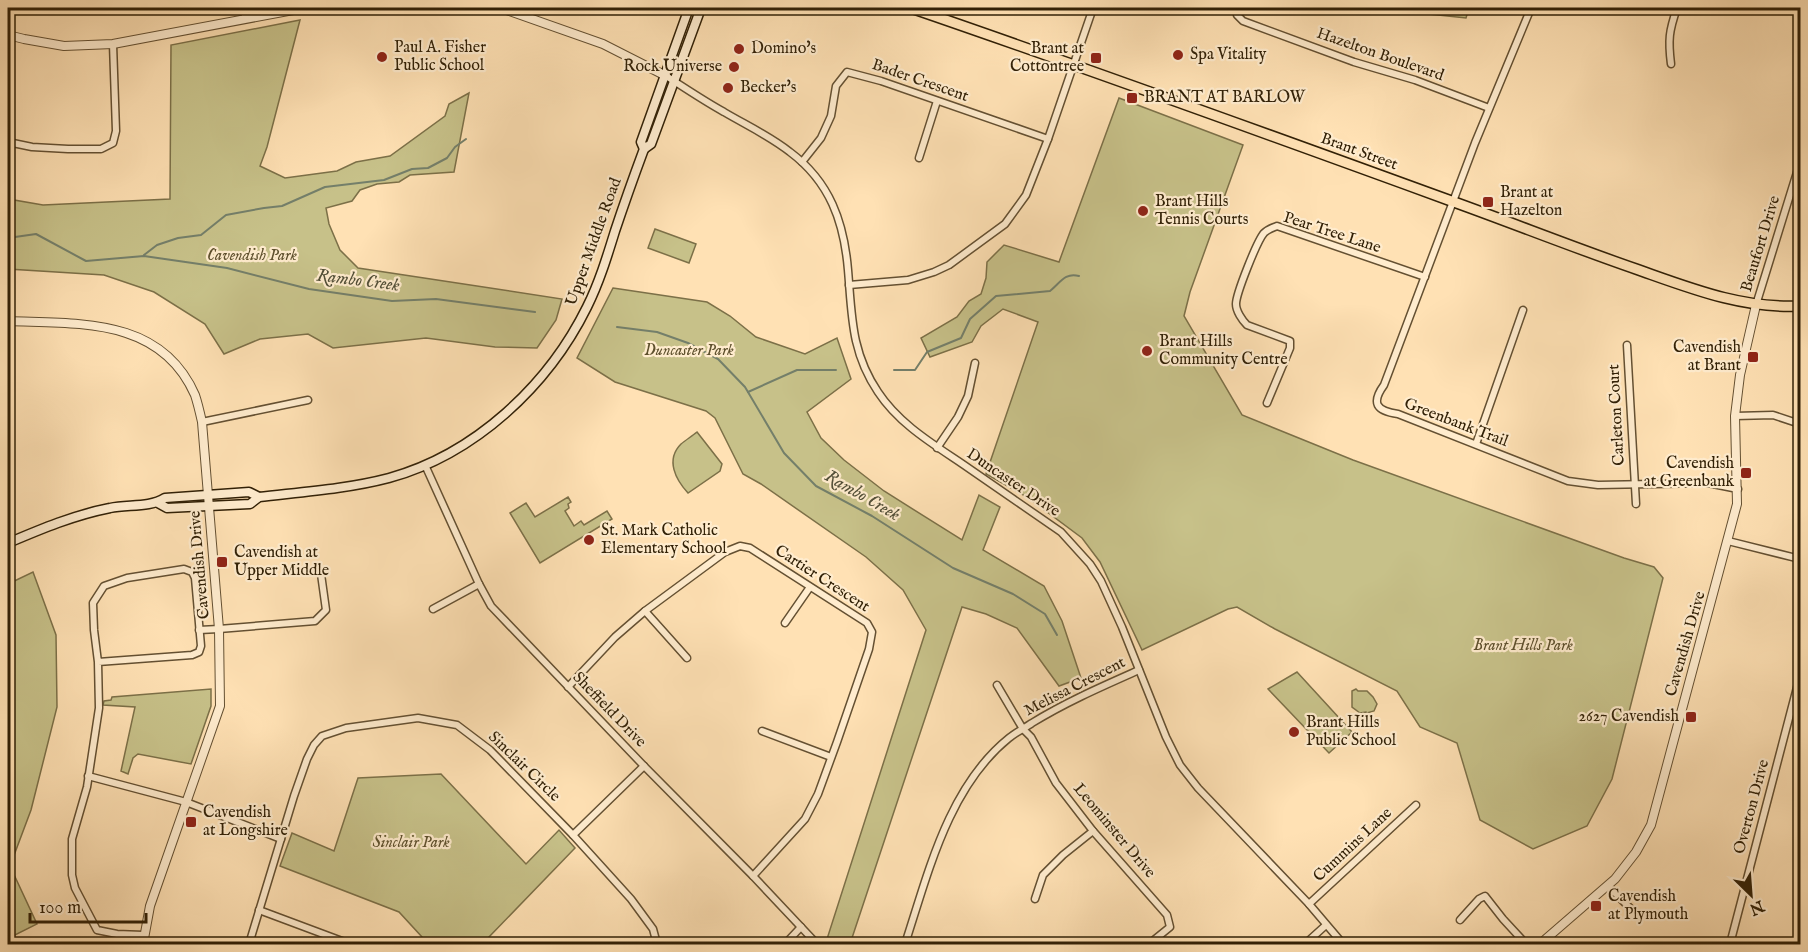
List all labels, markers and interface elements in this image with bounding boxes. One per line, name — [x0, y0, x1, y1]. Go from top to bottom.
street label: Hazelton Boulevard — [1314, 24, 1447, 86]
place label: Paul A. Fisher Public School — [394, 38, 486, 76]
place label: Domino's — [751, 39, 817, 59]
place label: Brant at Cottontree — [1010, 39, 1085, 77]
marker: Domino's — [732, 42, 746, 56]
place label: Spa Vitality — [1190, 45, 1266, 65]
marker: Spa Vitality — [1171, 48, 1185, 62]
marker: Paul A. Fisher Public School — [375, 50, 389, 64]
marker: Brant at Cottontree — [1089, 51, 1103, 65]
street label: Bader Crescent — [869, 55, 972, 107]
place label: Rock Universe — [623, 57, 722, 77]
marker: Rock Universe — [727, 60, 741, 74]
place label: Becker's — [740, 78, 797, 98]
marker: Becker's — [721, 81, 735, 95]
place label: BRANT AT BARLOW — [1144, 88, 1306, 108]
marker: BRANT AT BARLOW — [1125, 91, 1139, 105]
street label: Brant Street — [1318, 129, 1401, 175]
street label: Upper Middle Road — [562, 175, 627, 309]
place label: Brant at Hazelton — [1500, 183, 1563, 221]
place label: Brant Hills Tennis Courts — [1155, 192, 1249, 230]
street label: Beaufort Drive — [1737, 193, 1785, 295]
marker: Brant at Hazelton — [1481, 195, 1495, 209]
marker: Brant Hills Tennis Courts — [1136, 204, 1150, 218]
street label: Pear Tree Lane — [1281, 208, 1383, 258]
park label: Cavendish Park — [207, 246, 297, 266]
water label: Rambo Creek — [315, 265, 401, 297]
place label: Brant Hills Community Centre — [1159, 332, 1288, 370]
place label: Cavendish at Brant — [1673, 338, 1742, 376]
park label: Duncaster Park — [644, 341, 734, 361]
marker: Brant Hills Community Centre — [1140, 344, 1154, 358]
marker: Cavendish at Brant — [1746, 350, 1760, 364]
street label: Carleton Court — [1604, 363, 1630, 466]
street label: Greenbank Trail — [1401, 394, 1511, 452]
street label: Duncaster Drive — [962, 444, 1064, 522]
place label: Cavendish at Greenbank — [1644, 454, 1734, 492]
water label: Rambo Creek — [820, 465, 904, 527]
marker: Cavendish at Greenbank — [1739, 466, 1753, 480]
street label: Cavendish Drive — [185, 510, 215, 620]
place label: St. Mark Catholic Elementary School — [601, 521, 727, 559]
marker: St. Mark Catholic Elementary School — [582, 533, 596, 547]
street label: Cartier Crescent — [771, 541, 874, 617]
place label: Cavendish at Upper Middle — [234, 543, 329, 581]
marker: Cavendish at Upper Middle — [215, 555, 229, 569]
street label: Cavendish Drive — [1661, 589, 1711, 699]
park label: Brant Hills Park — [1473, 636, 1573, 656]
street label: Melissa Crescent — [1021, 653, 1129, 721]
street label: Sheffield Drive — [568, 668, 650, 752]
place label: 2627 Cavendish — [1578, 707, 1679, 727]
marker: 2627 Cavendish — [1684, 710, 1698, 724]
place label: Brant Hills Public School — [1306, 713, 1397, 751]
marker: Brant Hills Public School — [1287, 725, 1301, 739]
street label: Sinclair Circle — [484, 728, 564, 806]
street label: Overton Drive — [1730, 758, 1774, 856]
street label: Leominster Drive — [1069, 779, 1159, 883]
place label: Cavendish at Longshire — [203, 803, 288, 841]
street label: Cummins Lane — [1309, 803, 1397, 887]
marker: Cavendish at Longshire — [184, 815, 198, 829]
park label: Sinclair Park — [372, 833, 450, 853]
north arrow — [1721, 865, 1781, 925]
scale bar — [30, 886, 146, 924]
place label: Cavendish at Plymouth — [1608, 887, 1689, 925]
text: N — [1746, 894, 1768, 919]
text: 100 m — [39, 897, 81, 920]
marker: Cavendish at Plymouth — [1589, 899, 1603, 913]

